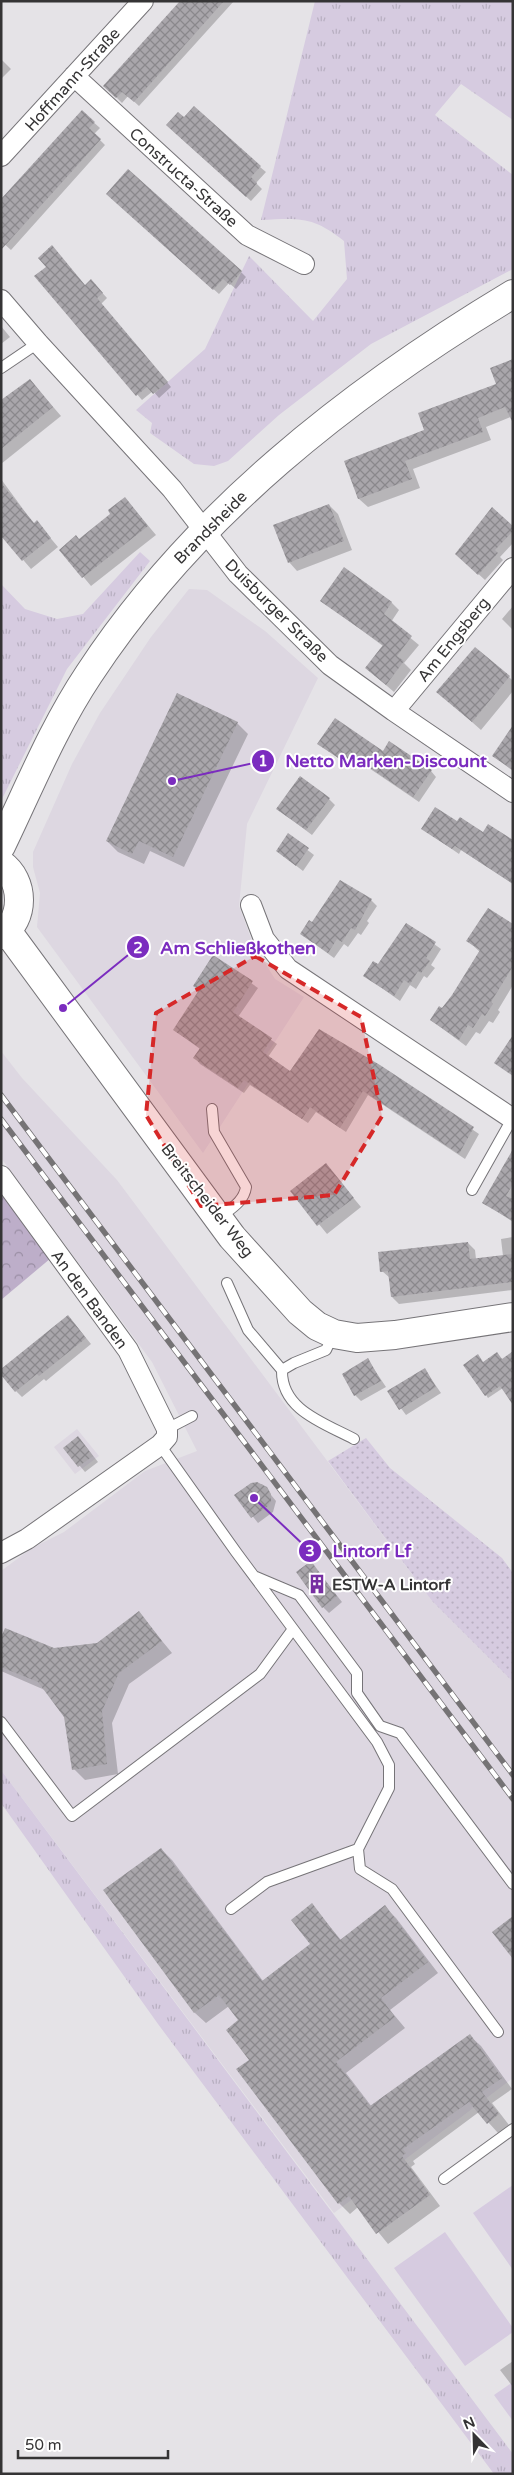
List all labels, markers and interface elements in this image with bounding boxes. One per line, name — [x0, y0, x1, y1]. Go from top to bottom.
street label: Hoffmann-Straße — [21, 24, 125, 136]
street label: Constructa-Straße — [125, 124, 242, 232]
street label: Brandsheide — [170, 487, 252, 569]
street label: Duisburger Straße — [220, 555, 332, 667]
street label: Am Engsberg — [413, 593, 494, 686]
callout: Netto Marken-Discount — [250, 744, 497, 777]
text: Netto Marken-Discount — [285, 750, 487, 772]
text: 1 — [258, 752, 268, 770]
callout: Am Schließkothen — [125, 931, 326, 964]
text: Am Schließkothen — [160, 937, 316, 959]
text: 2 — [133, 939, 143, 957]
street label: Breitscheider Weg — [157, 1140, 258, 1262]
street label: An den Banden — [47, 1246, 132, 1353]
callout: Lintorf Lf — [298, 1534, 422, 1567]
text: Lintorf Lf — [333, 1540, 413, 1562]
text: 3 — [305, 1542, 315, 1560]
building icon: ESTW-A Lintorf — [306, 1573, 328, 1595]
place label: ESTW-A Lintorf — [332, 1575, 451, 1595]
north arrow — [449, 2410, 499, 2460]
text: N — [461, 2413, 478, 2434]
scale bar — [18, 2428, 168, 2460]
text: 50 m — [25, 2436, 62, 2454]

